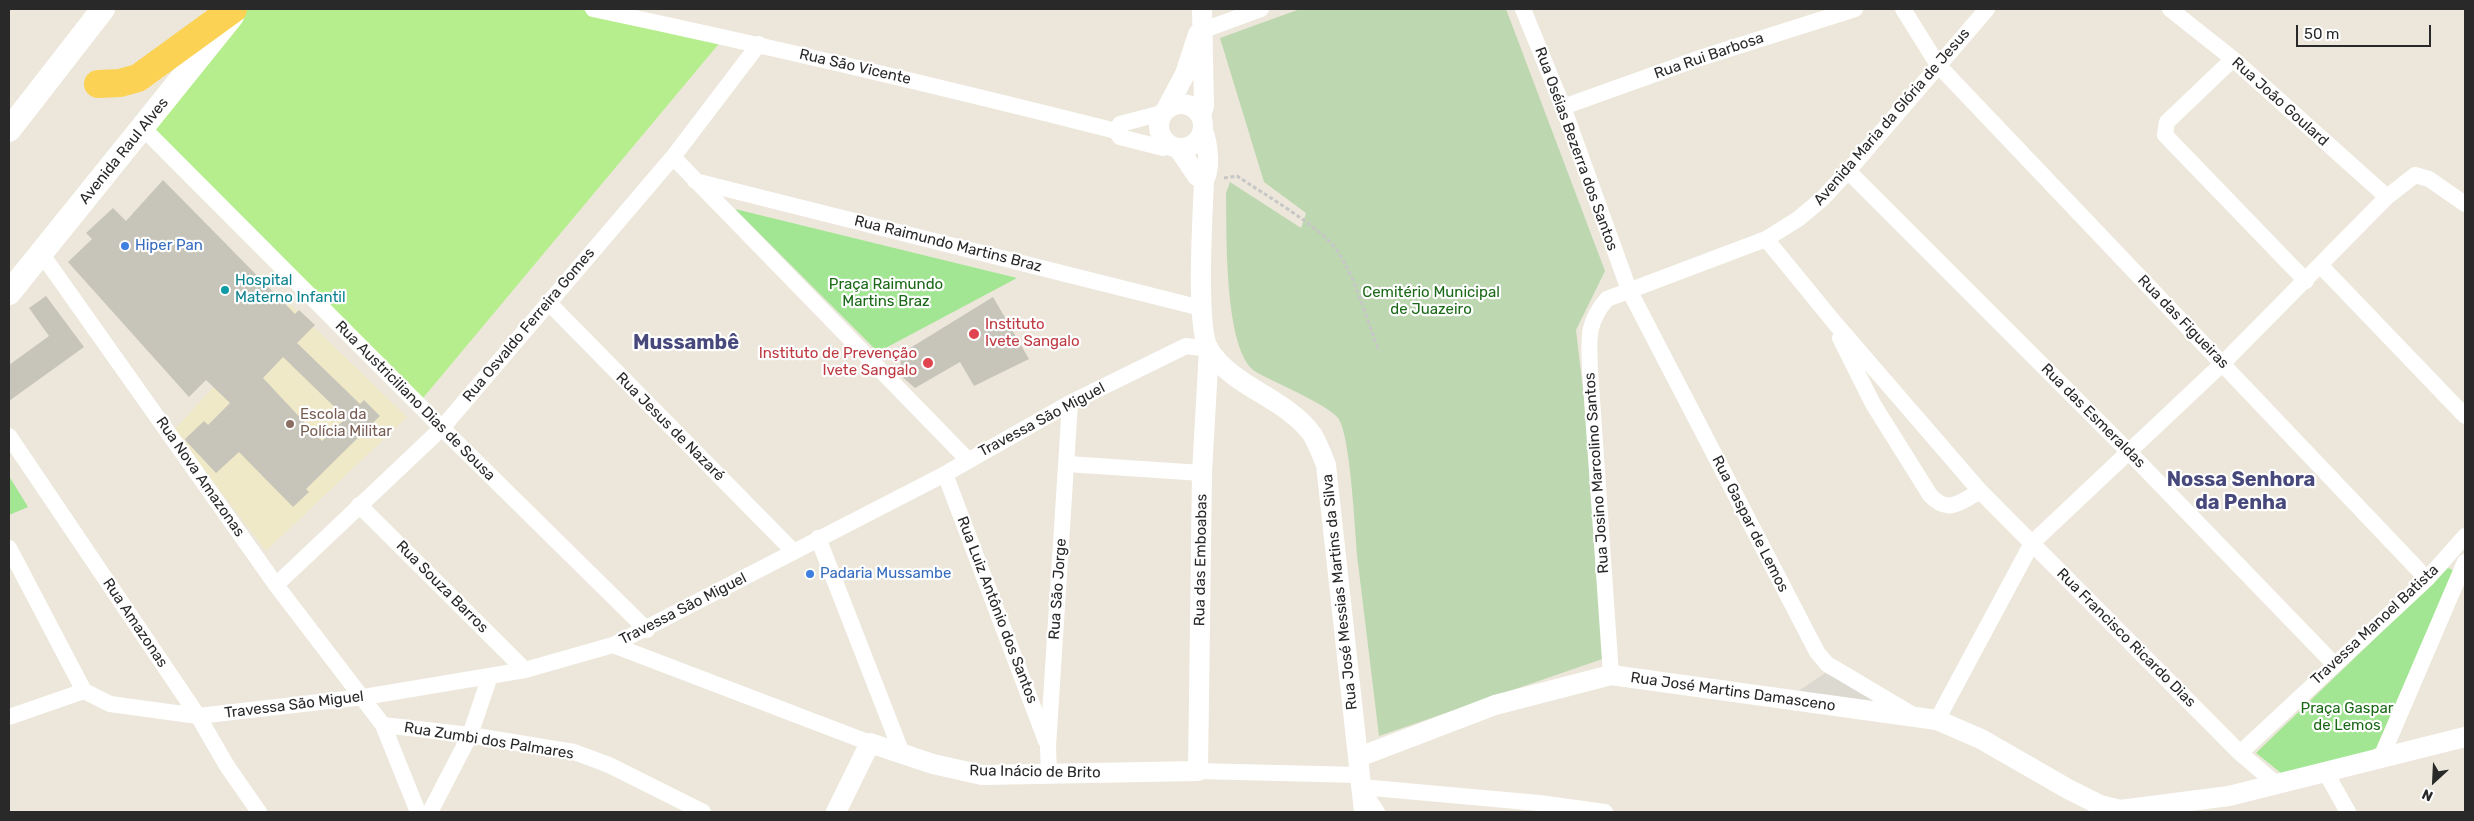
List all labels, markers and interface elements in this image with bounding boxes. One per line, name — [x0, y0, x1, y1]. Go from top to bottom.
scale bar — [2299, 15, 2434, 47]
street label: Avenida Maria da Glória de Jesus — [1810, 25, 1974, 209]
text: 50 m — [2304, 25, 2339, 43]
street label: Rua Rui Barbosa — [1652, 29, 1766, 83]
street label: Rua São Vicente — [797, 45, 913, 89]
street label: Rua Oséias Bezerra dos Santos — [1531, 45, 1621, 253]
street label: Rua João Goulard — [2228, 54, 2332, 150]
street label: Avenida Raul Alves — [76, 94, 172, 208]
street label: Rua Raimundo Martins Braz — [852, 212, 1044, 276]
place label: Hiper Pan — [135, 237, 203, 255]
marker: Hiper Pan — [119, 240, 131, 252]
street label: Rua Osvaldo Ferreira Gomes — [459, 244, 599, 406]
street label: Rua das Figueiras — [2134, 271, 2232, 373]
place label: Hospital Materno Infantil — [235, 272, 346, 307]
park label: Praça Raimundo Martins Braz — [829, 276, 943, 311]
marker: Hospital Materno Infantil — [219, 284, 231, 296]
park label: Cemitério Municipal de Juazeiro — [1362, 284, 1500, 319]
place label: Instituto Ivete Sangalo — [985, 316, 1080, 351]
street label: Rua Austriciliano Dias de Sousa — [331, 317, 499, 485]
marker: Instituto Ivete Sangalo — [967, 327, 981, 341]
district label: Mussambê — [633, 331, 739, 355]
place label: Instituto de Prevenção Ivete Sangalo — [759, 345, 917, 380]
marker: Instituto de Prevenção Ivete Sangalo — [921, 356, 935, 370]
street label: Rua das Esmeraldas — [2037, 360, 2149, 472]
street label: Rua Jesus de Nazaré — [612, 369, 728, 485]
street label: Rua Josino Marcolino Santos — [1581, 372, 1613, 574]
street label: Travessa São Miguel — [976, 379, 1108, 461]
place label: Escola da Polícia Militar — [300, 406, 392, 441]
street label: Rua Nova Amazonas — [152, 414, 248, 540]
marker: Escola da Polícia Militar — [284, 418, 296, 430]
street label: Rua Gaspar de Lemos — [1708, 453, 1792, 595]
district label: Nossa Senhora da Penha — [2167, 468, 2315, 515]
street label: Rua José Messias Martins da Silva — [1319, 473, 1361, 711]
street label: Rua das Emboabas — [1191, 494, 1211, 626]
street label: Rua Luiz Antônio dos Santos — [953, 514, 1041, 706]
street label: Rua Souza Barros — [392, 537, 492, 637]
street label: Rua São Jorge — [1045, 538, 1071, 640]
street label: Travessa Manoel Batista — [2307, 561, 2443, 689]
place label: Padaria Mussambe — [820, 565, 951, 583]
street label: Rua Francisco Ricardo Dias — [2053, 565, 2199, 711]
marker: Padaria Mussambe — [804, 568, 816, 580]
street label: Travessa São Miguel — [616, 569, 750, 649]
street label: Rua Amazonas — [99, 575, 171, 671]
street label: Rua José Martins Damasceno — [1629, 669, 1837, 715]
street label: Travessa São Miguel — [223, 688, 365, 722]
park label: Praça Gaspar de Lemos — [2301, 700, 2393, 735]
street label: Rua Zumbi dos Palmares — [403, 719, 575, 763]
north arrow — [2409, 756, 2459, 806]
street label: Rua Inácio de Brito — [969, 762, 1101, 782]
text: N — [2419, 785, 2436, 805]

